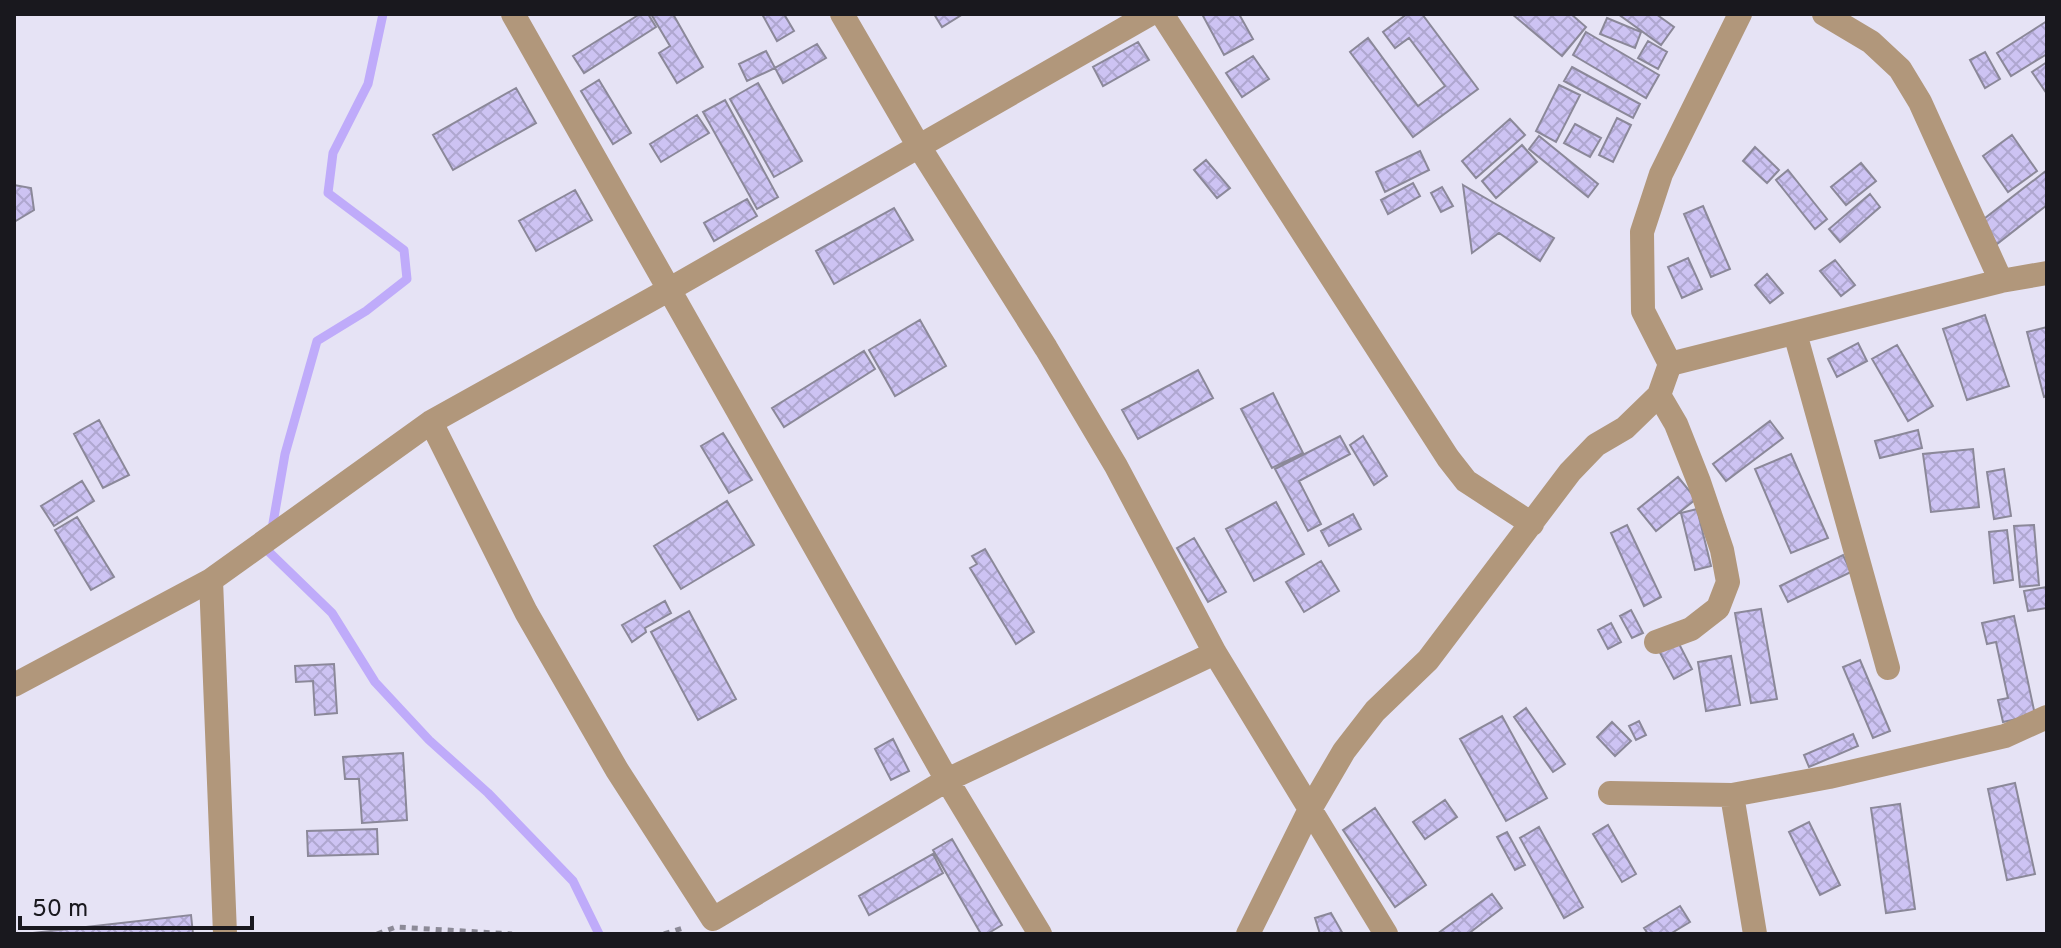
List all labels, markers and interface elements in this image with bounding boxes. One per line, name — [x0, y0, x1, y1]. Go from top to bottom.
scale bar — [20, 880, 252, 930]
text: 50 m — [32, 895, 88, 925]

